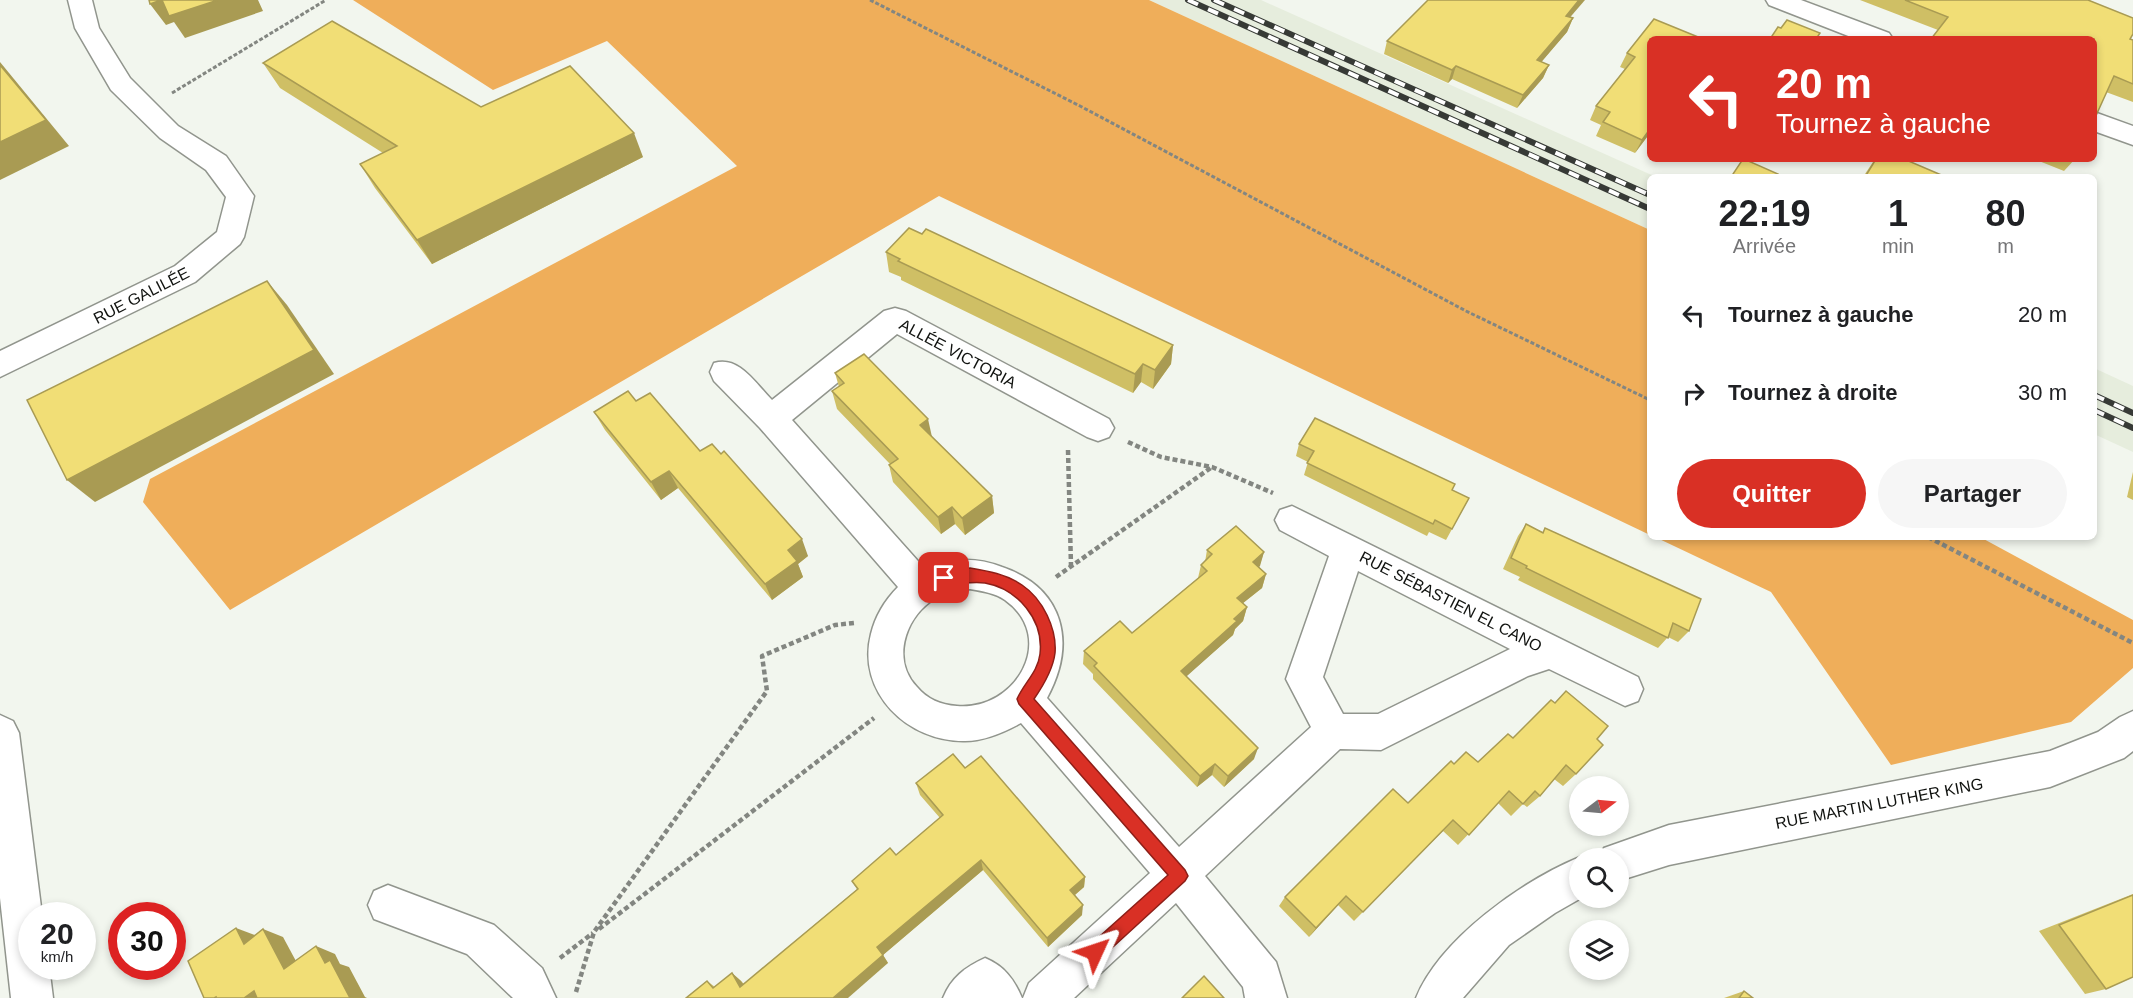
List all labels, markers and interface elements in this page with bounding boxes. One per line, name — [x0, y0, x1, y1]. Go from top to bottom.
icon: left — [1677, 60, 1755, 138]
text: 20 m — [1776, 60, 1872, 107]
text: Tournez à gauche — [1776, 109, 1991, 139]
text: 22:19 — [1718, 193, 1810, 234]
text: 1 — [1888, 193, 1908, 234]
text: 80 — [1986, 193, 2026, 234]
text: Arrivée — [1733, 235, 1796, 257]
text: min — [1882, 235, 1914, 257]
text: m — [1997, 235, 2014, 257]
street label: RUE GALILÉE — [90, 263, 192, 327]
icon: left — [1677, 299, 1710, 332]
text: Tournez à gauche — [1728, 302, 1913, 327]
text: 20 m — [2018, 302, 2067, 327]
street label: ALLÉE VICTORIA — [897, 315, 1020, 392]
icon: right — [1677, 377, 1710, 410]
text: Tournez à droite — [1728, 380, 1898, 405]
text: 30 m — [2018, 380, 2067, 405]
button: Quitter — [1677, 459, 1866, 528]
button: Partager — [1878, 459, 2067, 528]
street label: RUE SÉBASTIEN EL CANO — [1357, 547, 1545, 655]
pin — [918, 552, 969, 603]
icon: arrive — [927, 561, 960, 594]
street label: RUE MARTIN LUTHER KING — [1774, 775, 1984, 832]
north arrow — [1569, 776, 1629, 836]
map controls — [1569, 776, 1629, 980]
button: search — [1569, 848, 1629, 908]
speed limit sign: 30 — [108, 902, 186, 980]
text: 20 — [40, 917, 74, 950]
position arrow — [1063, 920, 1127, 984]
button: layers — [1569, 920, 1629, 980]
text: km/h — [41, 948, 73, 965]

